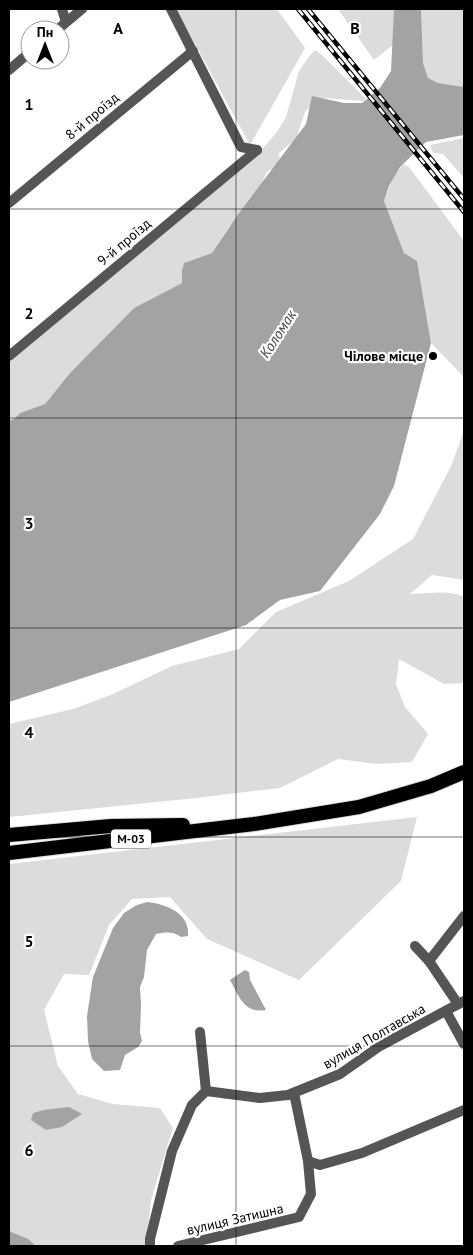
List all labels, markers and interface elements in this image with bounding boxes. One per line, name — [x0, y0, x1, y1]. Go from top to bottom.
text: A — [113, 18, 123, 38]
text: B — [350, 18, 360, 38]
north arrow — [20, 20, 70, 70]
text: Пн — [37, 23, 53, 41]
street label: 8-й проїзд — [62, 88, 123, 144]
text: 1 — [24, 94, 34, 114]
street label: 9-й проїзд — [94, 214, 155, 270]
text: 2 — [24, 303, 34, 323]
water label: Коломак — [255, 305, 301, 361]
place label: Чілове місце — [344, 347, 423, 365]
marker: Чілове місце — [427, 350, 439, 362]
text: 3 — [24, 513, 34, 533]
text: 4 — [24, 722, 34, 742]
road number: М-03 — [111, 830, 151, 849]
text: 5 — [24, 931, 34, 951]
street label: вулиця Полтавська — [319, 999, 429, 1073]
text: 6 — [24, 1140, 34, 1160]
street label: вулиця Затишна — [185, 1199, 285, 1239]

